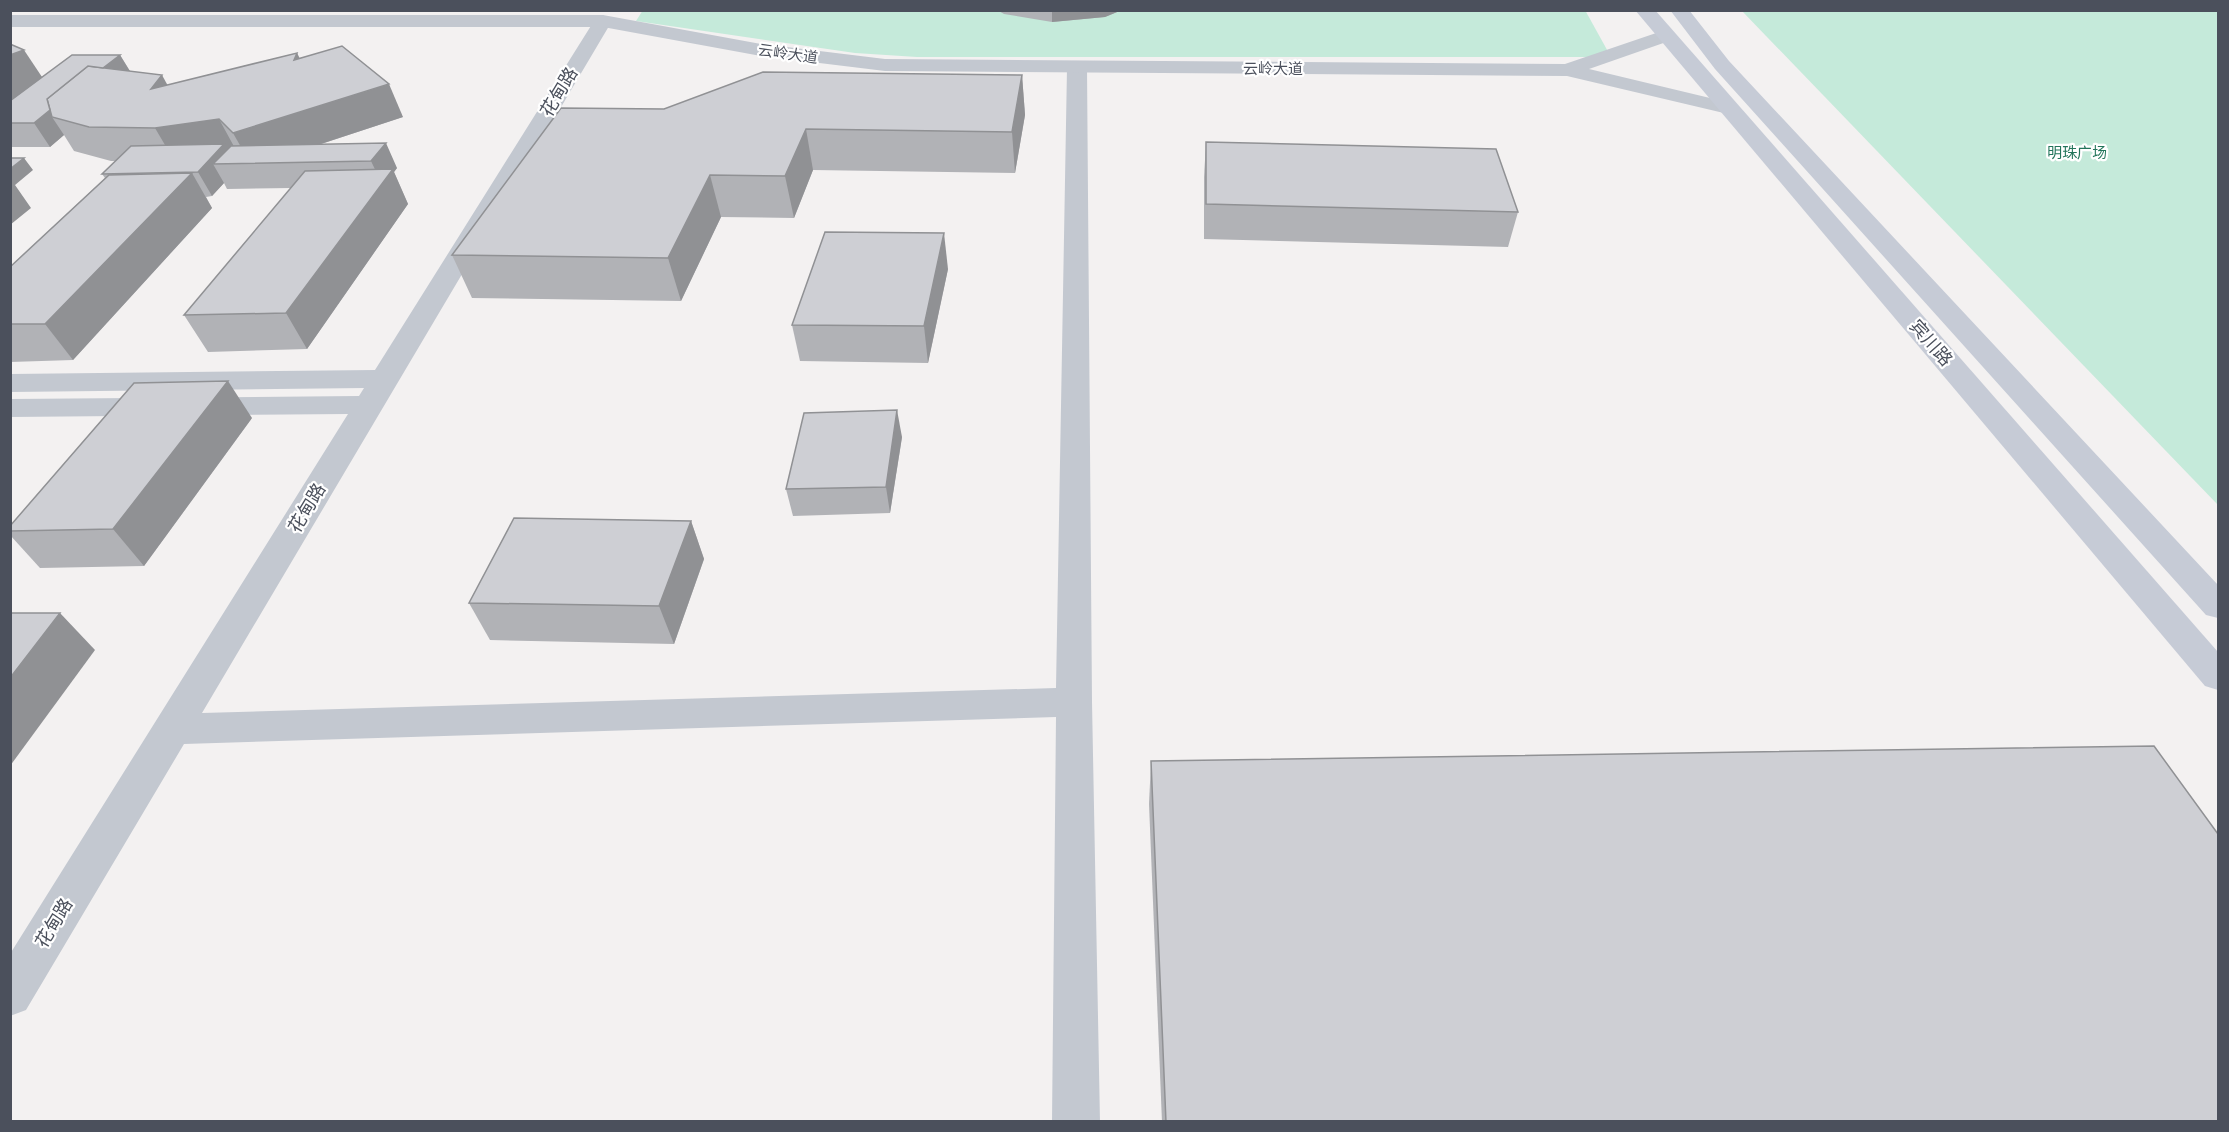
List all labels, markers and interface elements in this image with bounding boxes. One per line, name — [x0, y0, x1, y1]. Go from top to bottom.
street label: 云岭大道 — [757, 40, 819, 66]
street label: 云岭大道 — [1243, 59, 1303, 77]
street label: 花甸路 — [535, 63, 581, 120]
park label: 明珠广场 — [2047, 143, 2107, 161]
street label: 宾川路 — [1906, 315, 1958, 370]
street label: 花甸路 — [283, 479, 329, 536]
street label: 花甸路 — [30, 894, 76, 951]

